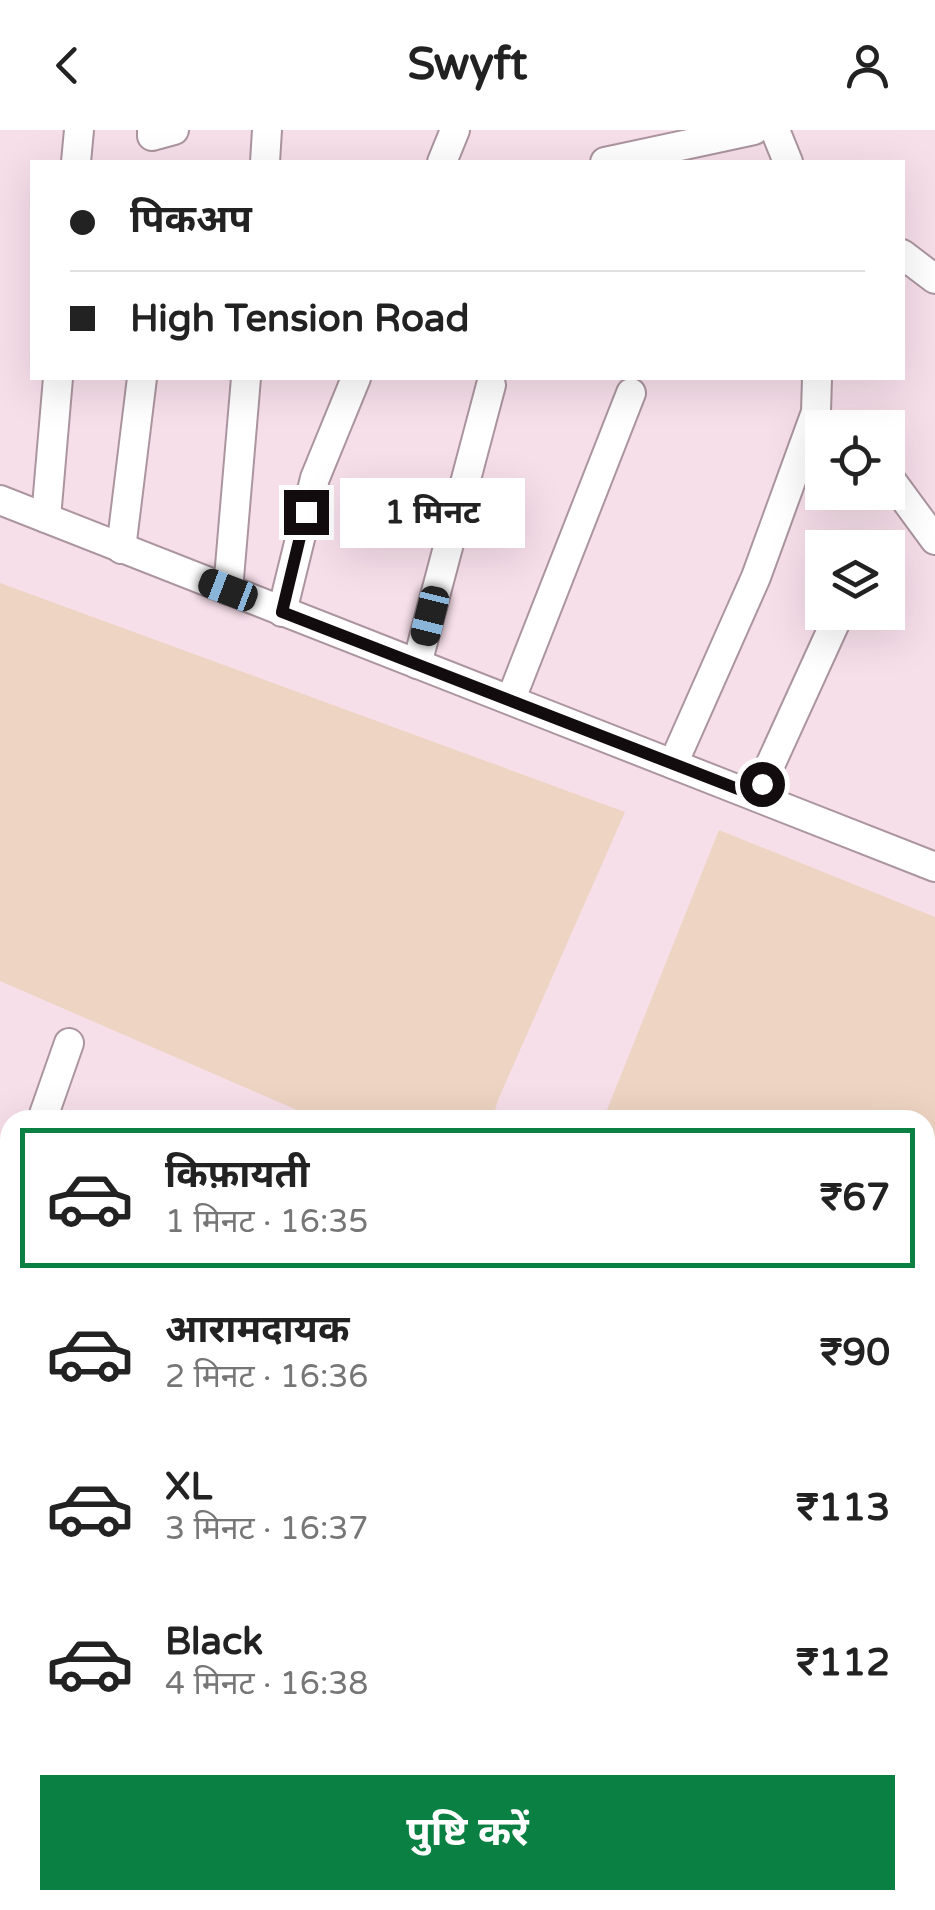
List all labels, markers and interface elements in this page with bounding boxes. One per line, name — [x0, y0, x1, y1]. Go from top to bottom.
icon: back — [40, 38, 95, 93]
text: Swyft — [407, 38, 528, 92]
icon: person — [840, 38, 895, 93]
text: पिकअप — [130, 197, 252, 243]
text: High Tension Road — [130, 296, 469, 342]
map controls — [805, 410, 905, 630]
button: locate — [805, 410, 905, 510]
callout: 1 मिनट — [341, 477, 526, 547]
route end — [284, 490, 329, 535]
text: 1 मिनट — [385, 494, 480, 532]
button: layers — [805, 530, 905, 630]
car — [195, 565, 261, 615]
car — [408, 583, 452, 649]
route start — [740, 762, 785, 807]
text: किफ़ायती — [165, 1152, 309, 1198]
icon: car — [45, 1153, 135, 1243]
text: ₹67 — [820, 1175, 890, 1221]
text: 1 मिनट · 16:35 — [165, 1203, 368, 1241]
text: आरामदायक — [165, 1307, 349, 1353]
icon: car — [45, 1308, 135, 1398]
text: ₹90 — [820, 1330, 890, 1376]
text: 2 मिनट · 16:36 — [165, 1358, 368, 1396]
icon: car — [45, 1463, 135, 1553]
text: XL — [165, 1464, 212, 1510]
text: ₹113 — [796, 1485, 890, 1531]
text: 3 मिनट · 16:37 — [165, 1510, 368, 1548]
icon: car — [45, 1618, 135, 1708]
text: Black — [165, 1619, 263, 1665]
text: ₹112 — [796, 1640, 890, 1686]
text: 4 मिनट · 16:38 — [165, 1665, 368, 1703]
button: पुष्टि करें — [40, 1775, 895, 1890]

